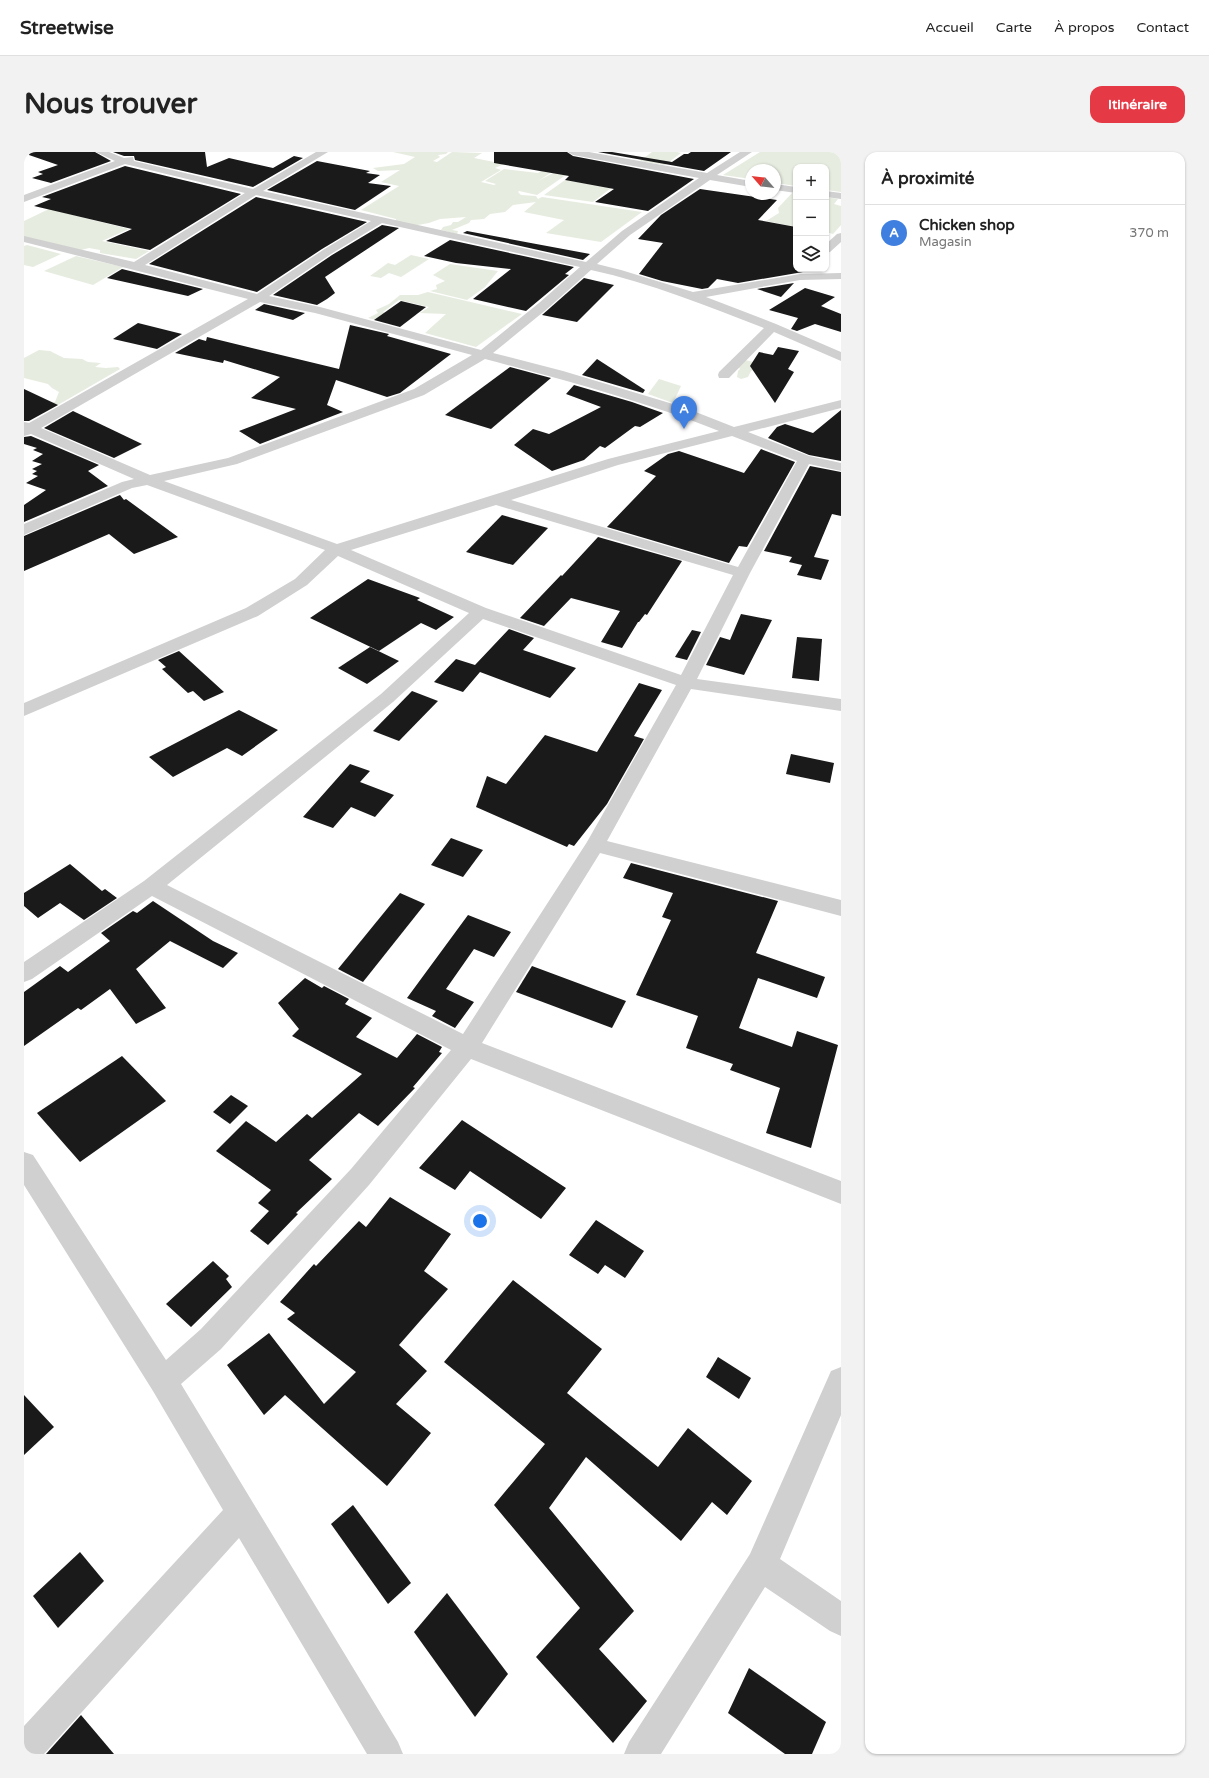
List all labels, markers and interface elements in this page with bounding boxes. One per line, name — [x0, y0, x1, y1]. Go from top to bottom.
text: Streetwise — [20, 17, 114, 39]
text: Accueil — [925, 19, 974, 36]
text: Carte — [996, 19, 1032, 36]
text: À propos — [1054, 19, 1115, 36]
text: Contact — [1137, 19, 1189, 36]
button: Itinéraire — [1090, 86, 1185, 123]
text: Nous trouver — [24, 87, 197, 121]
north arrow — [745, 164, 781, 200]
map controls — [793, 164, 829, 272]
button: + — [793, 164, 829, 200]
text: À proximité — [881, 168, 974, 189]
button: − — [793, 200, 829, 236]
text: Chicken shop — [919, 216, 1015, 234]
text: A — [889, 225, 899, 241]
text: 370 m — [1129, 225, 1169, 241]
text: Magasin — [919, 234, 972, 250]
button: layers — [793, 236, 829, 272]
pin: A — [671, 396, 697, 429]
your location — [470, 1211, 490, 1231]

